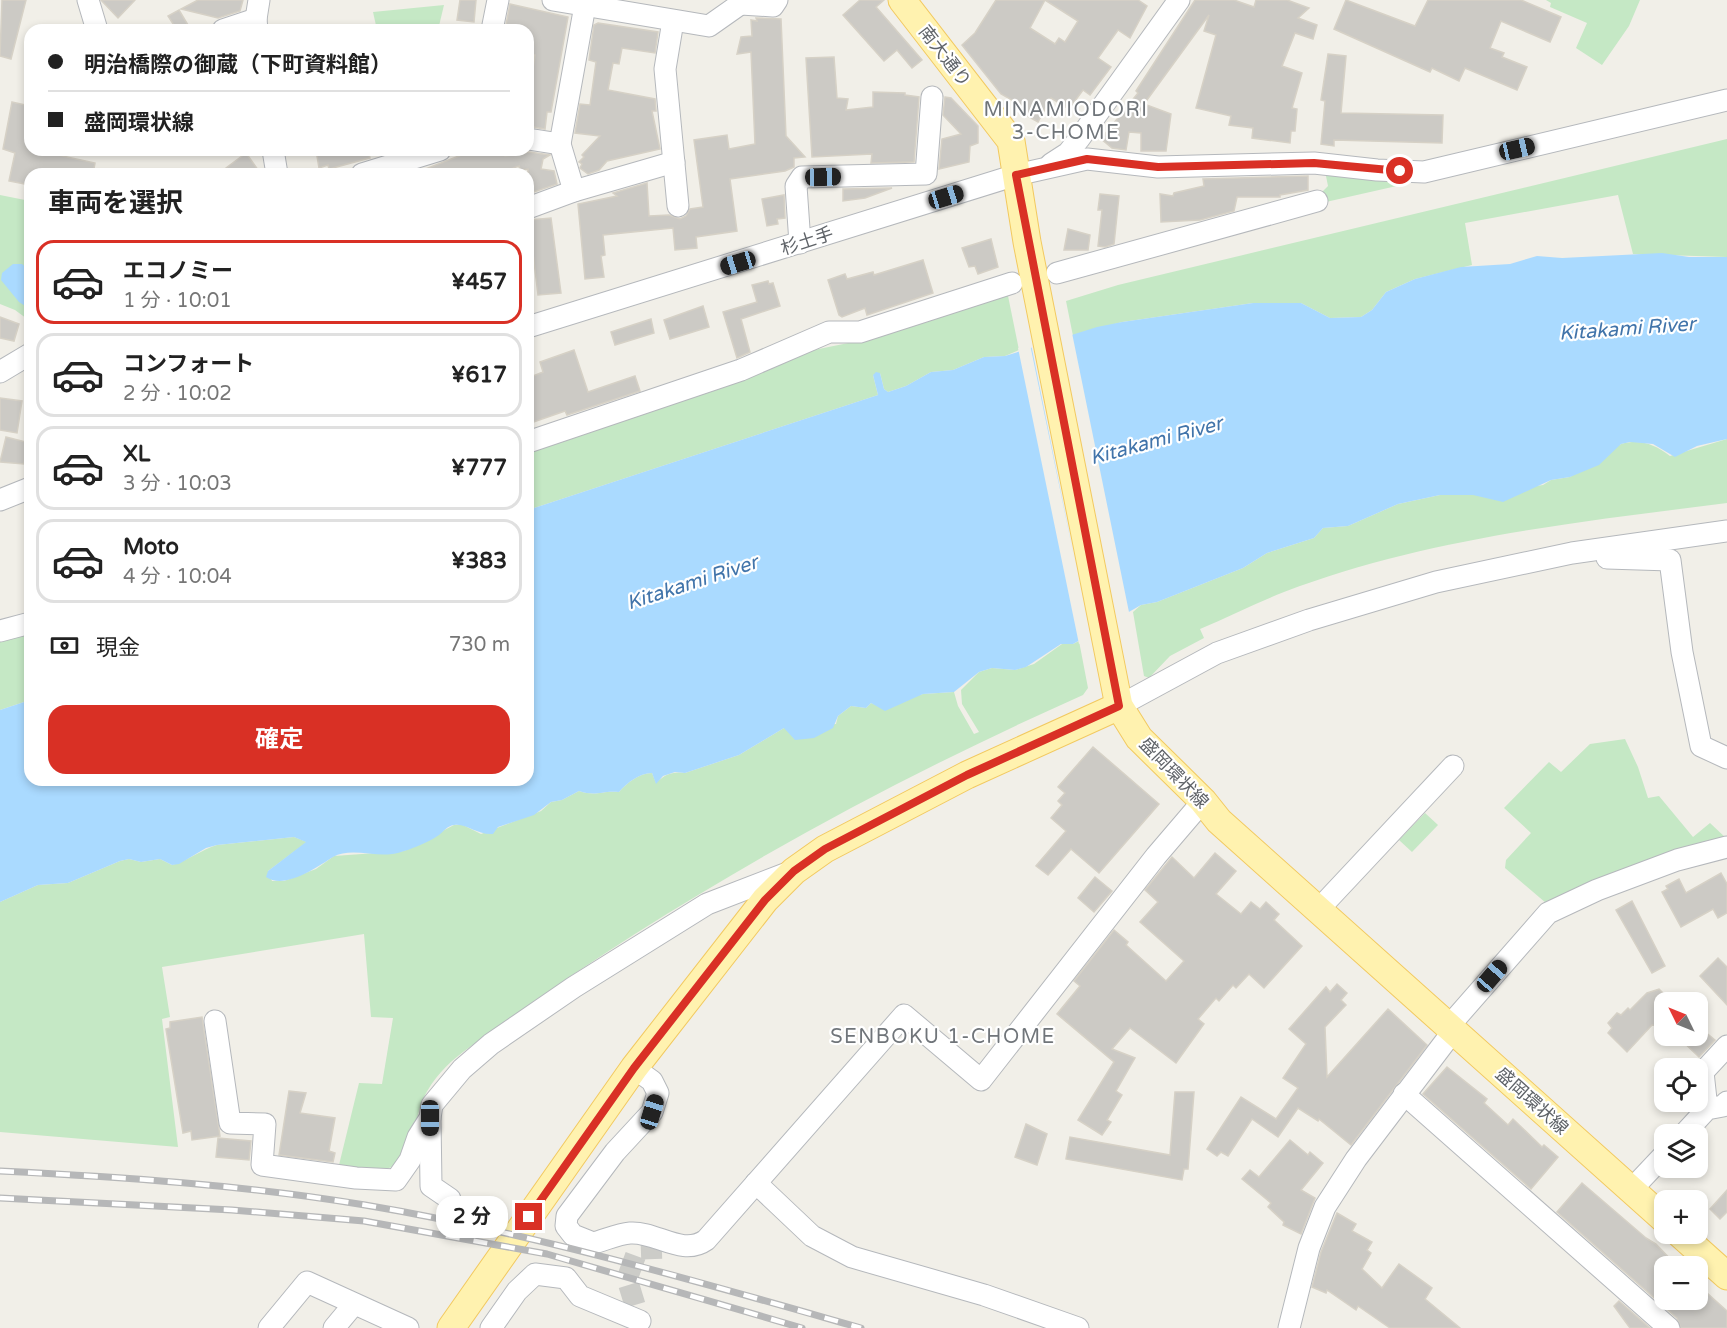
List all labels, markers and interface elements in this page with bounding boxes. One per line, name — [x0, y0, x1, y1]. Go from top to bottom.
street label: 南大通り — [914, 21, 976, 91]
text: 明治橋際の御蔵（下町資料館） — [84, 52, 392, 78]
district label: MINAMIODORI 3-CHOME — [984, 98, 1148, 145]
text: 盛岡環状線 — [84, 110, 194, 136]
car — [1497, 136, 1537, 162]
route start — [1386, 157, 1413, 184]
car — [805, 168, 841, 186]
car — [926, 183, 966, 211]
text: 車両を選択 — [48, 187, 183, 220]
street label: 杉土手 — [778, 222, 836, 260]
car — [718, 249, 758, 277]
icon: car — [51, 255, 105, 309]
text: エコノミー — [123, 258, 233, 284]
text: ¥457 — [451, 269, 507, 295]
text: 1 分 · 10:01 — [123, 289, 232, 313]
water label: Kitakami River — [1558, 312, 1698, 346]
icon: car — [51, 348, 105, 402]
text: コンフォート — [123, 351, 254, 377]
text: ¥617 — [451, 362, 507, 388]
text: 2 分 · 10:02 — [123, 382, 232, 406]
water label: Kitakami River — [1087, 411, 1227, 470]
icon: car — [51, 441, 105, 495]
text: XL — [123, 441, 150, 467]
text: ¥777 — [451, 455, 507, 481]
text: 3 分 · 10:03 — [123, 472, 232, 496]
icon: car — [51, 534, 105, 588]
text: Moto — [123, 534, 179, 560]
text: ¥383 — [451, 548, 507, 574]
water label: Kitakami River — [624, 550, 763, 615]
text: 4 分 · 10:04 — [123, 565, 232, 589]
icon: cash — [48, 629, 81, 662]
text: 730 m — [449, 633, 510, 657]
text: 現金 — [96, 635, 140, 661]
button: 確定 — [48, 705, 510, 774]
street label: 盛岡環状線 — [1135, 733, 1213, 813]
car — [1473, 957, 1511, 995]
north arrow — [1654, 992, 1708, 1046]
map controls — [1654, 992, 1708, 1310]
district label: SENBOKU 1-CHOME — [830, 1025, 1056, 1049]
button: locate — [1654, 1058, 1708, 1112]
street label: 盛岡環状線 — [1491, 1063, 1573, 1139]
car — [638, 1092, 666, 1132]
car — [421, 1100, 439, 1136]
button: layers — [1654, 1124, 1708, 1178]
button: + — [1654, 1190, 1708, 1244]
callout: 2 分 — [436, 1196, 508, 1238]
route end — [515, 1203, 542, 1230]
text: 2 分 — [453, 1205, 491, 1229]
button: − — [1654, 1256, 1708, 1310]

